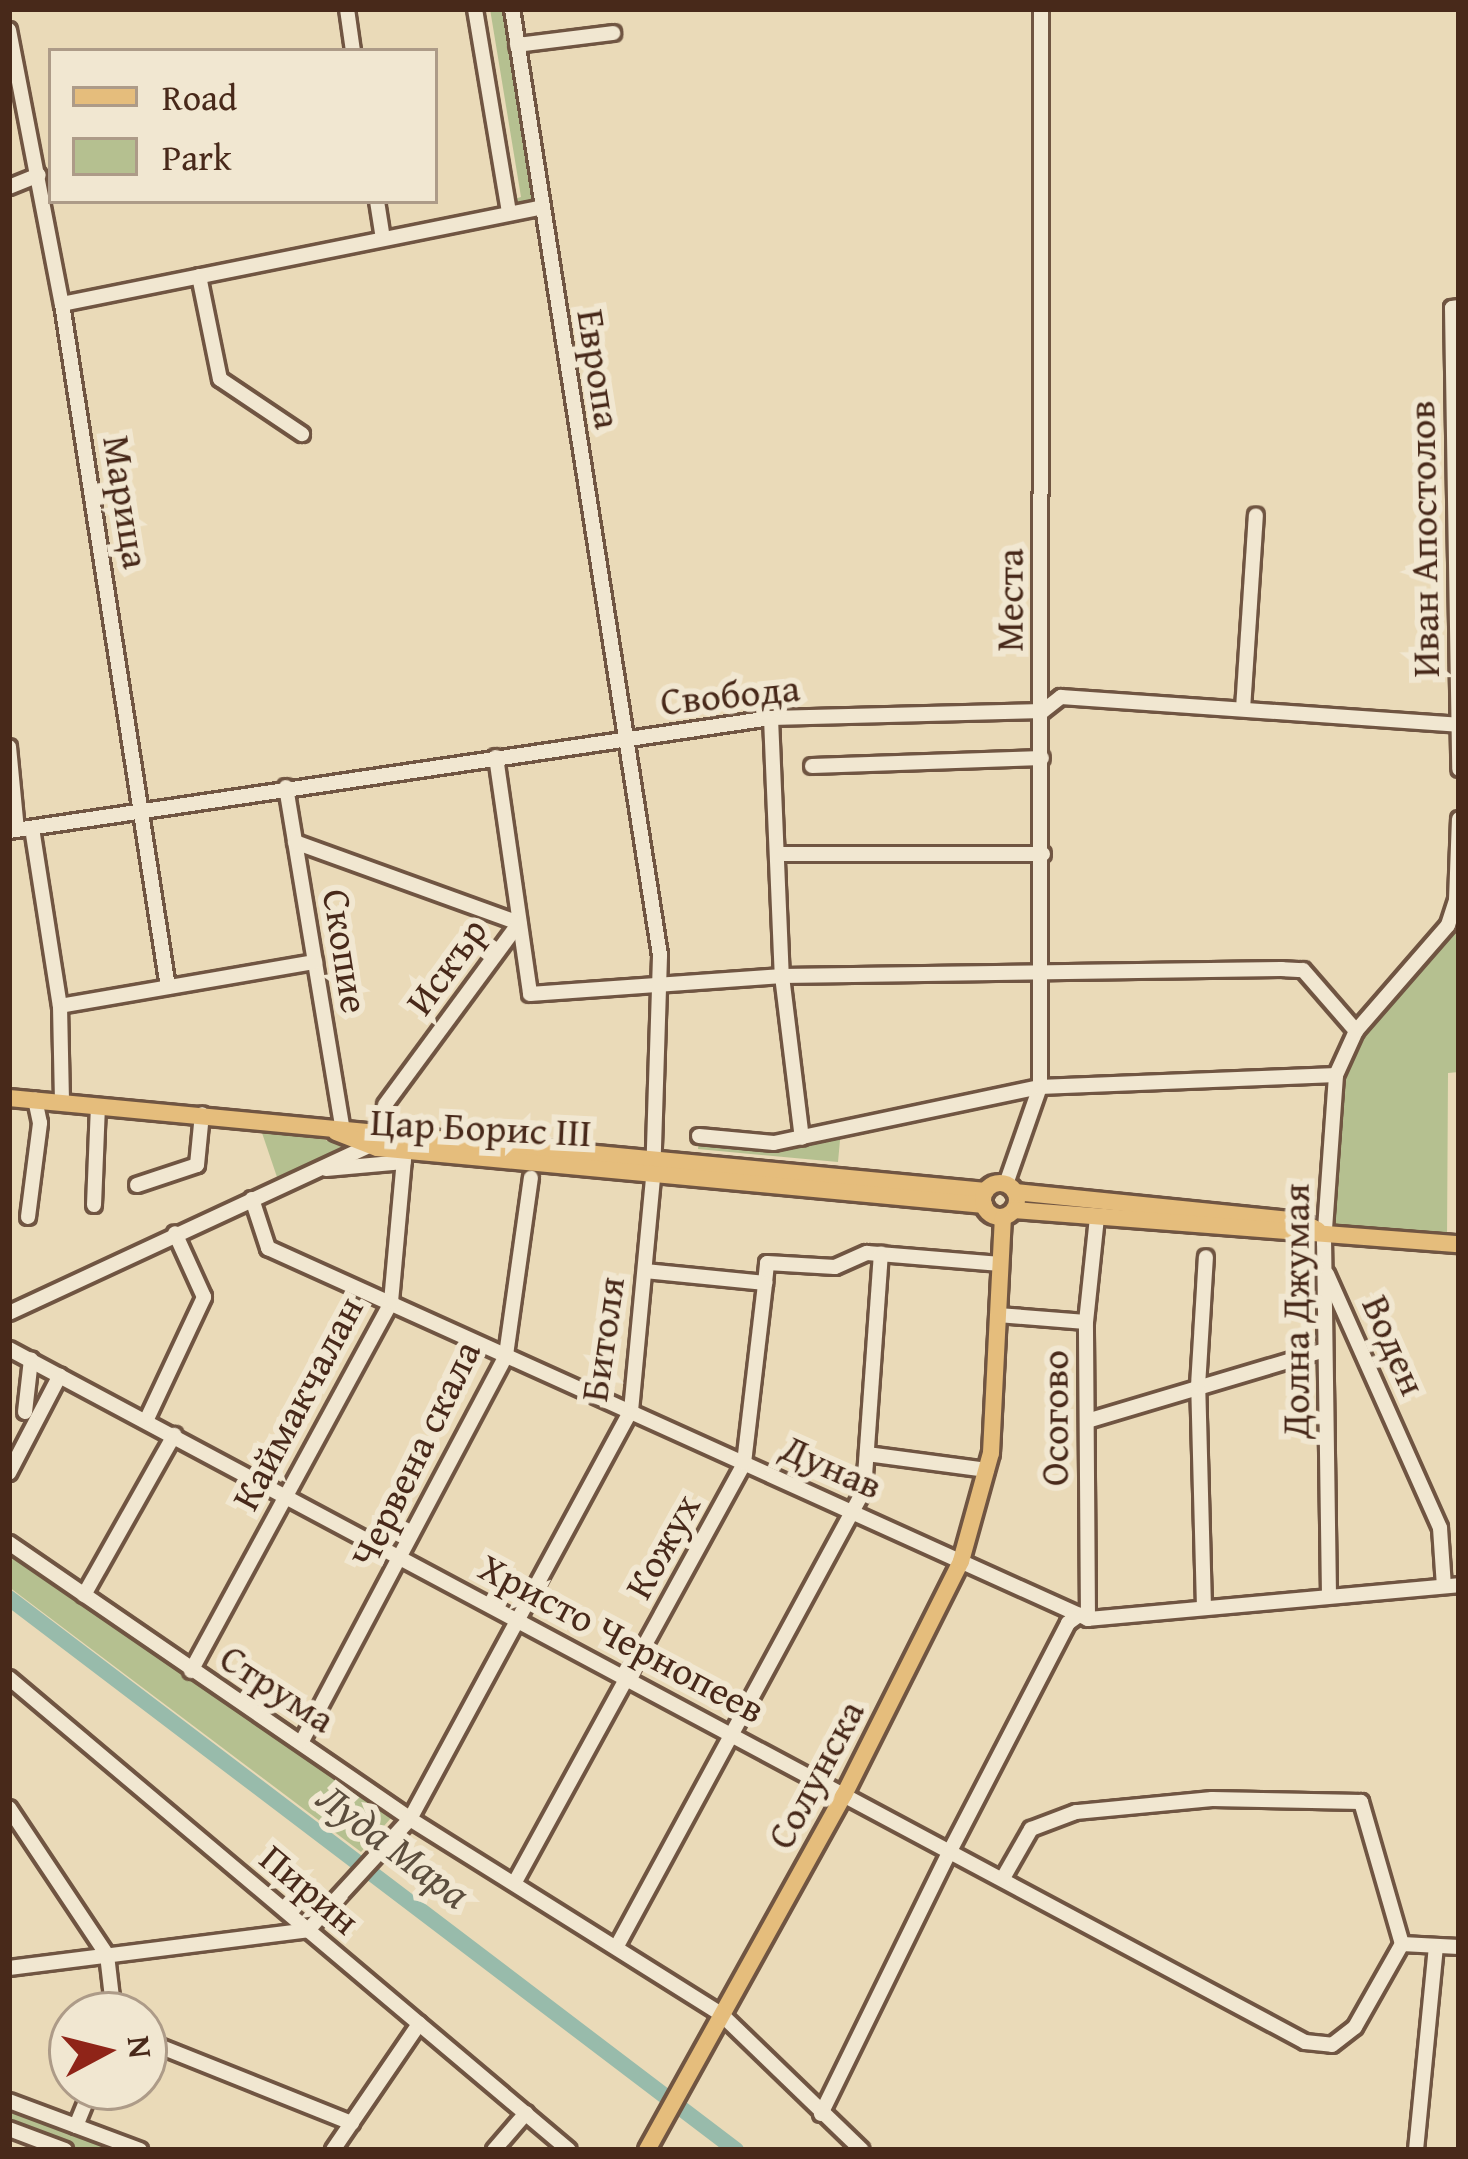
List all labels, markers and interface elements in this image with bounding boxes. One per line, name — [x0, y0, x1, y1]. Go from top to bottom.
legend — [48, 48, 438, 204]
text: Road — [162, 70, 237, 123]
text: Park — [162, 130, 232, 183]
street label: Европа — [567, 306, 633, 432]
street label: Иван Апостолов — [1397, 400, 1449, 678]
street label: Марица — [93, 432, 161, 572]
street label: Места — [986, 548, 1032, 652]
street label: Свобода — [658, 663, 802, 725]
street label: Скопие — [313, 886, 379, 1016]
street label: Искър — [395, 909, 497, 1023]
street label: Цар Борис III — [369, 1098, 593, 1156]
street label: Долна Джумая — [1272, 1183, 1318, 1439]
street label: Битоля — [570, 1274, 634, 1404]
street label: Каймакчалан — [221, 1288, 373, 1518]
street label: Воден — [1352, 1288, 1438, 1402]
street label: Червена скала — [340, 1333, 490, 1575]
street label: Осогово — [1031, 1350, 1077, 1486]
street label: Дунав — [775, 1423, 889, 1509]
street label: Кожух — [614, 1486, 710, 1606]
street label: Христо Чернопеев — [471, 1543, 773, 1733]
street label: Струма — [212, 1634, 344, 1742]
street label: Солунска — [756, 1692, 874, 1856]
water label: Луда Мара — [308, 1771, 480, 1919]
street label: Пирин — [251, 1834, 369, 1944]
north arrow — [48, 1991, 168, 2111]
text: N — [116, 2033, 166, 2061]

